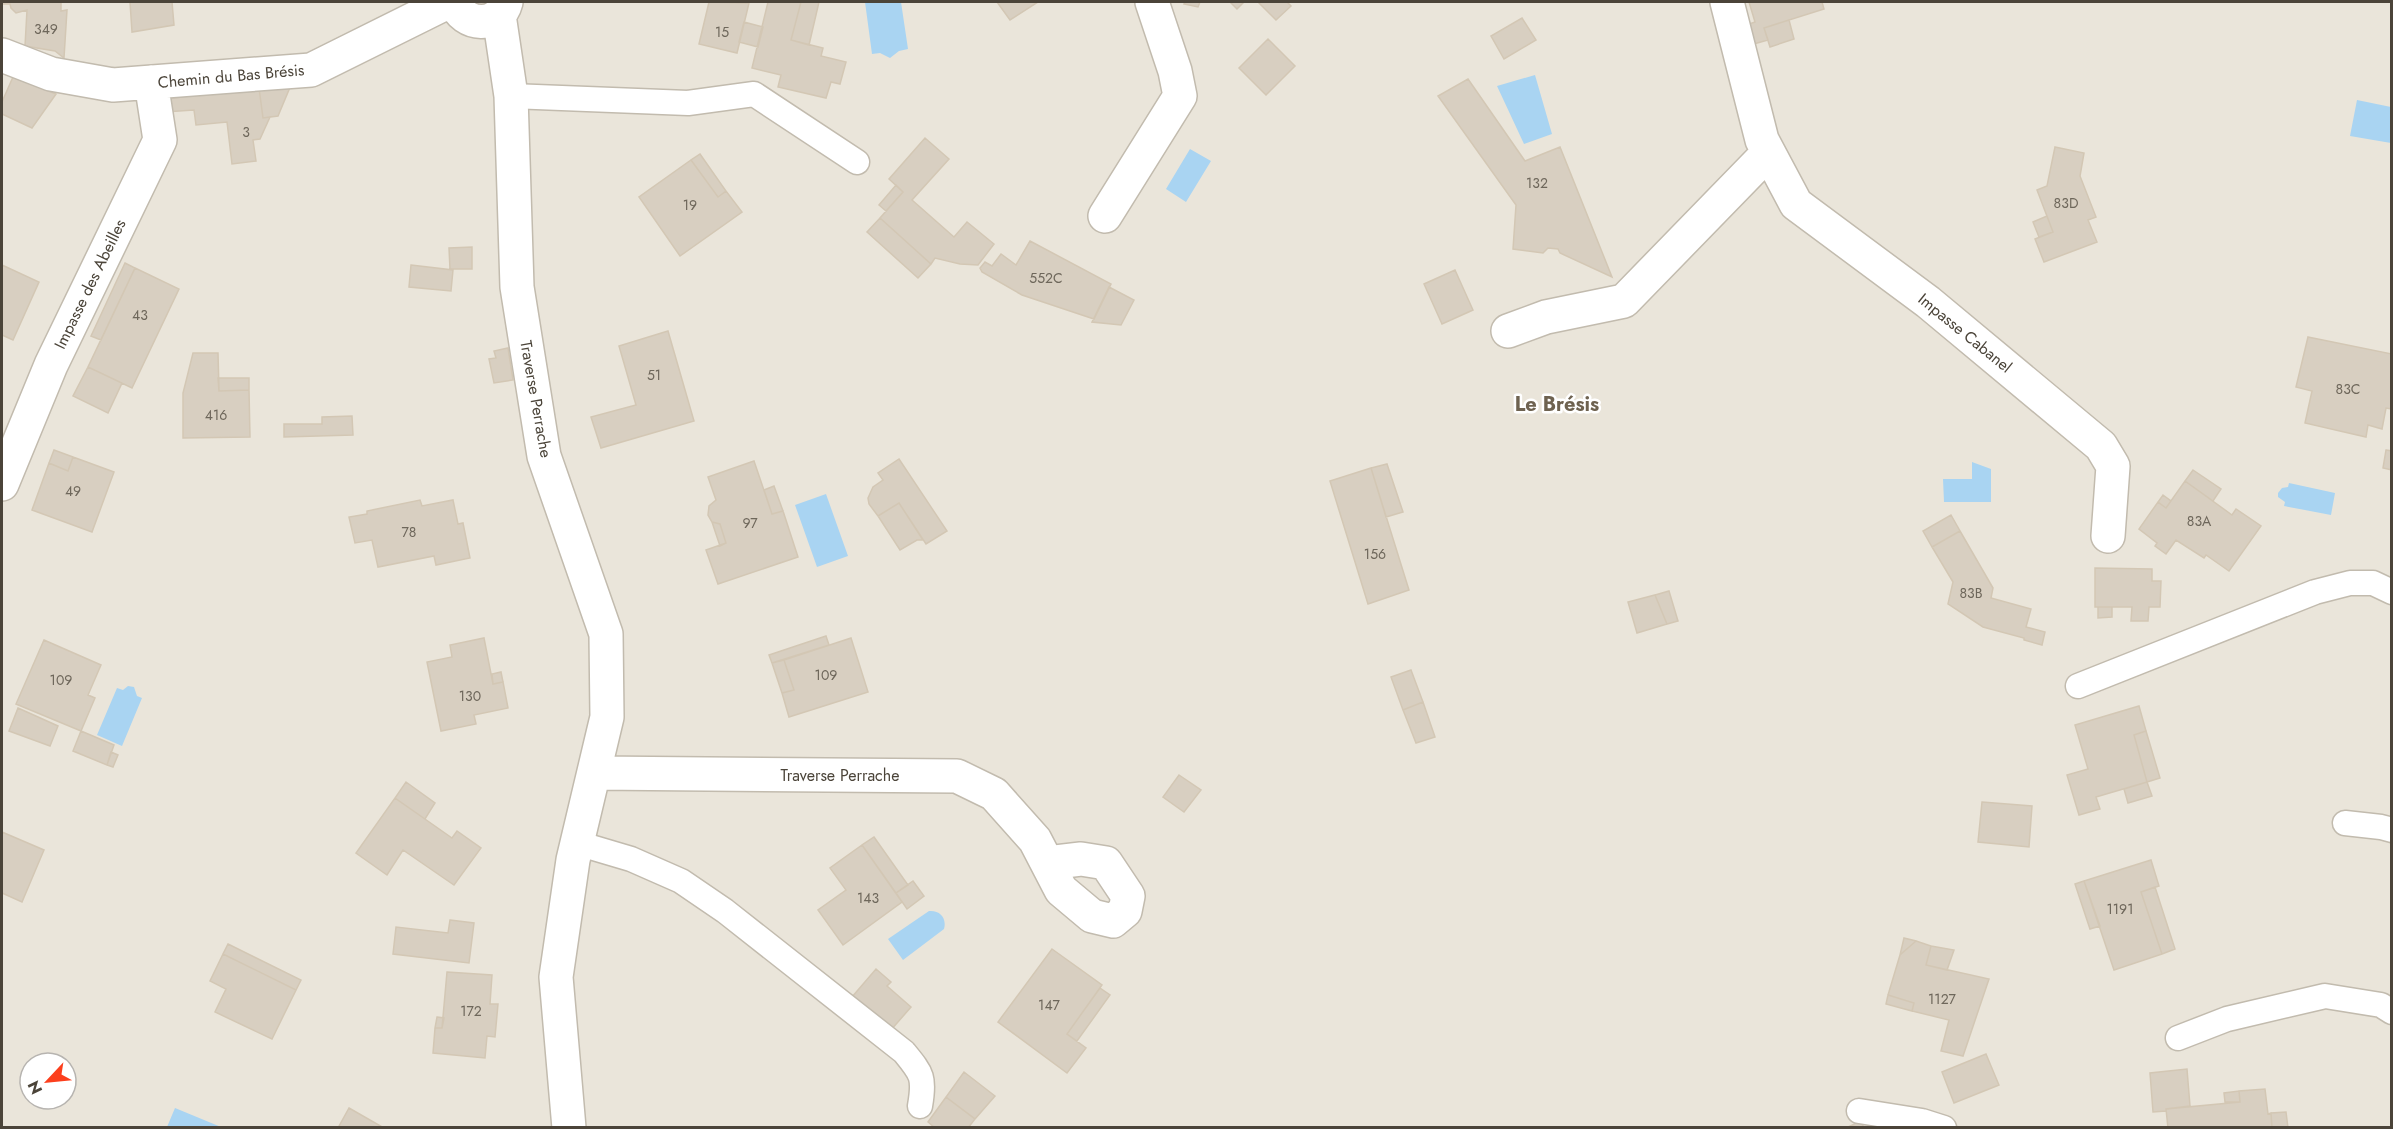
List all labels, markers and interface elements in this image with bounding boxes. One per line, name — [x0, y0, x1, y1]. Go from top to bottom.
house number: 349 — [34, 19, 58, 39]
house number: 15 — [715, 22, 729, 42]
street label: Chemin du Bas Brésis — [157, 58, 305, 94]
house number: 3 — [242, 122, 250, 142]
house number: 132 — [1526, 173, 1548, 193]
house number: 83D — [2054, 193, 2078, 213]
house number: 19 — [683, 195, 697, 215]
street label: Impasse des Abeilles — [49, 215, 131, 353]
house number: 552C — [1029, 268, 1063, 288]
street label: Impasse Cabanel — [1913, 288, 2017, 378]
house number: 43 — [132, 305, 148, 325]
street label: Traverse Perrache — [514, 339, 558, 459]
house number: 51 — [647, 365, 661, 385]
house number: 83C — [2336, 379, 2360, 399]
district label: Le Brésis — [1515, 390, 1599, 419]
house number: 416 — [205, 405, 227, 425]
house number: 49 — [65, 481, 81, 501]
house number: 83A — [2187, 511, 2212, 531]
house number: 97 — [743, 513, 758, 533]
house number: 78 — [402, 522, 417, 542]
house number: 156 — [1364, 544, 1386, 564]
house number: 83B — [1959, 583, 1983, 603]
house number: 109 — [815, 665, 837, 685]
house number: 109 — [50, 670, 72, 690]
house number: 130 — [459, 686, 481, 706]
street label: Traverse Perrache — [781, 764, 899, 787]
house number: 143 — [857, 888, 879, 908]
house number: 1191 — [2107, 899, 2133, 919]
house number: 1127 — [1928, 989, 1957, 1009]
house number: 147 — [1038, 995, 1061, 1015]
house number: 172 — [460, 1001, 482, 1021]
north arrow — [18, 1051, 78, 1111]
text: N — [22, 1077, 48, 1098]

